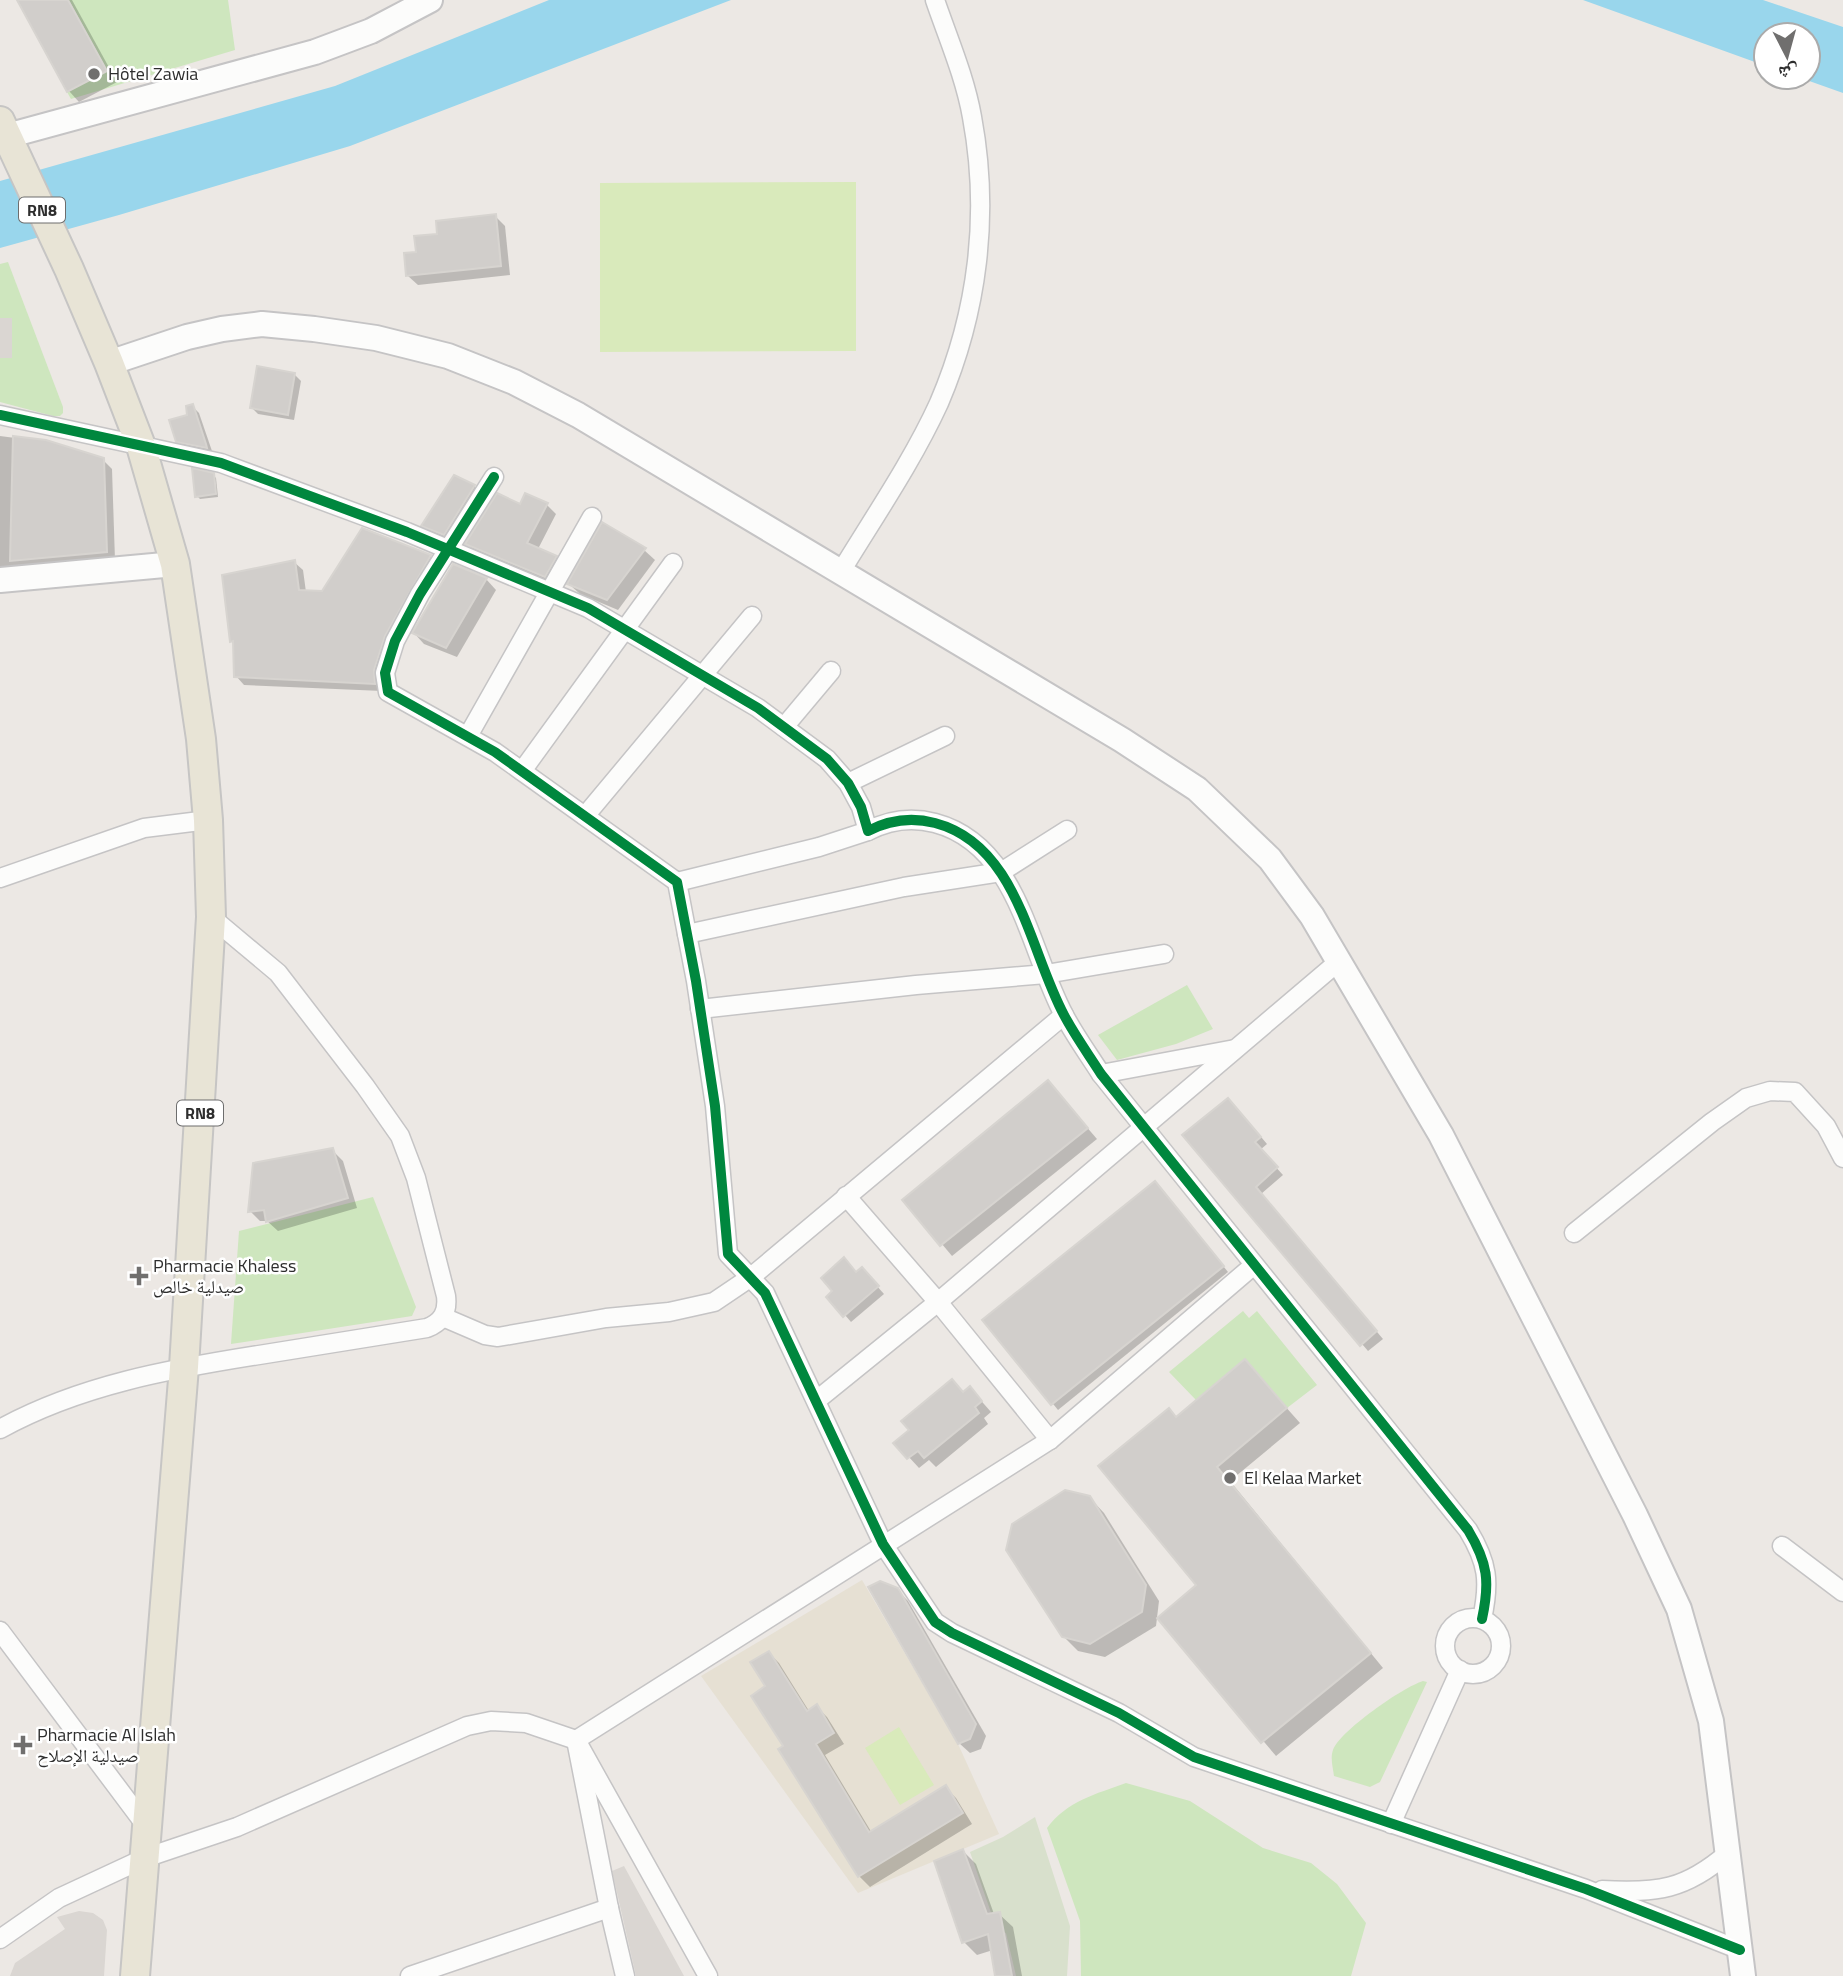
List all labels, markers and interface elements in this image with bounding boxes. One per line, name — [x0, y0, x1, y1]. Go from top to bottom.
north arrow — [1752, 21, 1822, 91]
text: ش — [1777, 58, 1800, 89]
place label: Hôtel Zawia — [108, 60, 198, 87]
marker: Hôtel Zawia — [86, 66, 102, 82]
road number: RN8 — [19, 198, 65, 222]
road number: RN8 — [177, 1100, 223, 1126]
place label: Pharmacie Khaless صيدلية خالص — [153, 1252, 296, 1300]
marker: Pharmacie Khaless صيدلية خالص — [131, 1268, 147, 1284]
place label: El Kelaa Market — [1244, 1464, 1362, 1491]
marker: El Kelaa Market — [1222, 1470, 1238, 1486]
place label: Pharmacie Al Islah صيدلية الإصلاح — [37, 1721, 176, 1769]
marker: Pharmacie Al Islah صيدلية الإصلاح — [15, 1737, 31, 1753]

